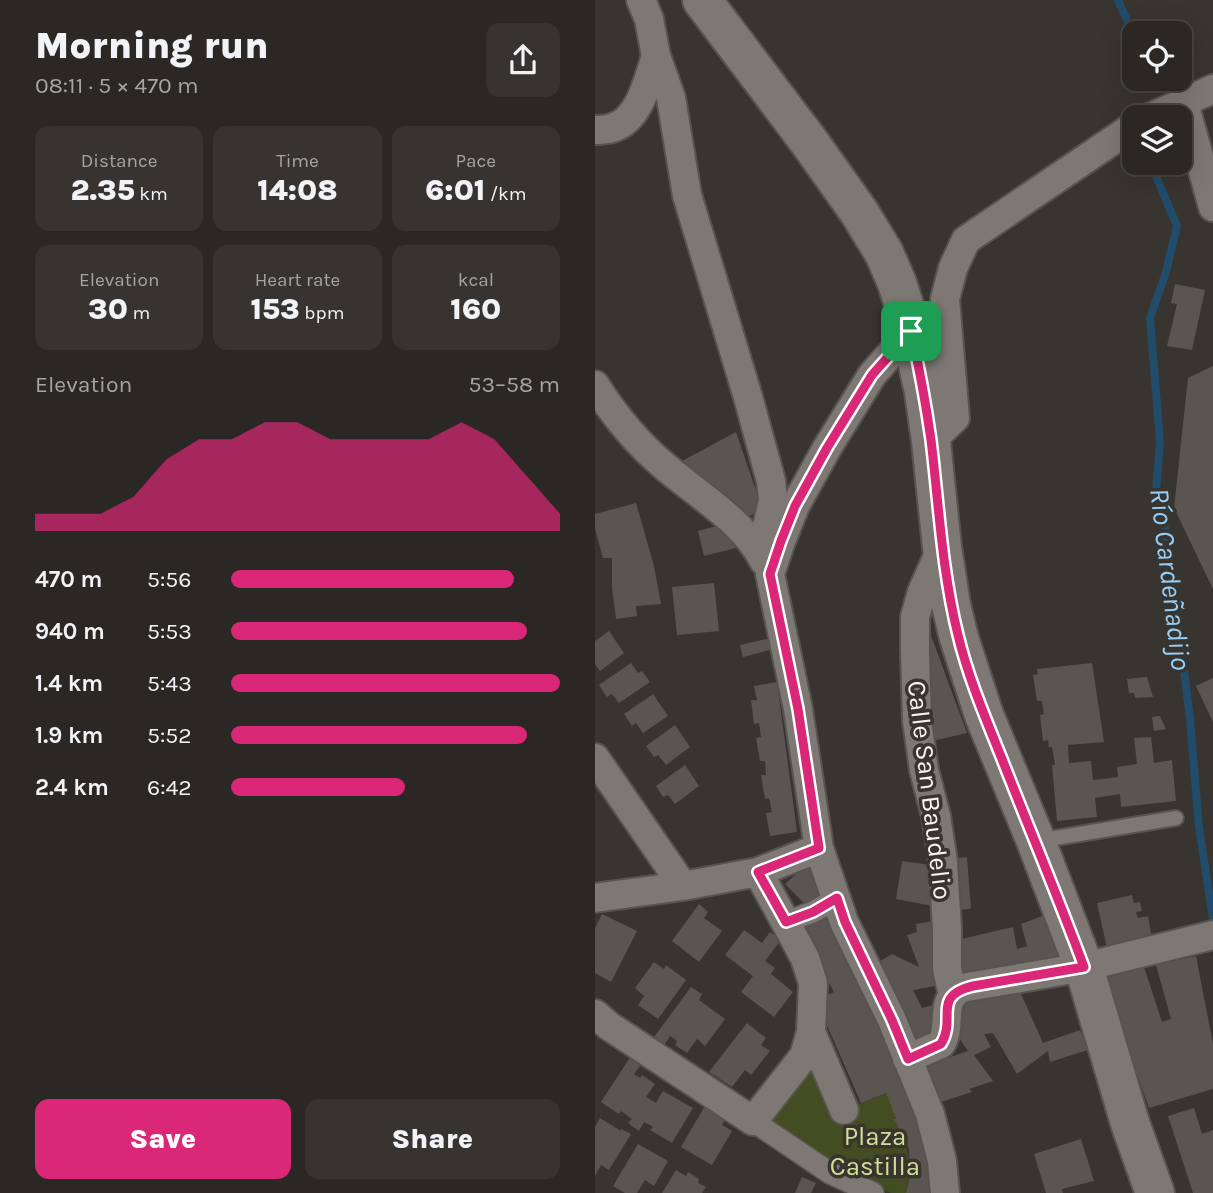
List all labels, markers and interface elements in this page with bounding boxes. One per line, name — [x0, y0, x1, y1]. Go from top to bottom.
map controls — [1122, 21, 1192, 175]
button: locate — [1122, 21, 1192, 91]
text: Morning run — [35, 23, 269, 68]
button: share — [486, 23, 560, 97]
text: 08:11 · 5 × 470 m — [35, 72, 199, 99]
button: layers — [1122, 105, 1192, 175]
text: Distance — [81, 150, 158, 172]
text: Time — [276, 150, 319, 172]
text: Pace — [456, 150, 496, 172]
text: 2.35 — [71, 172, 135, 208]
text: 14:08 — [257, 172, 338, 208]
text: 6:01 — [425, 172, 485, 208]
text: km — [135, 183, 168, 205]
text: /km — [485, 183, 527, 205]
text: Elevation — [79, 269, 159, 291]
text: Heart rate — [255, 269, 340, 291]
text: kcal — [458, 269, 494, 291]
text: 30 — [88, 291, 128, 327]
text: 153 — [251, 291, 300, 327]
text: 160 — [450, 291, 501, 327]
pin — [881, 301, 941, 361]
text: m — [128, 302, 150, 324]
text: bpm — [300, 302, 344, 324]
icon: arrive — [892, 312, 930, 350]
text: Elevation — [35, 371, 132, 398]
text: 53–58 m — [468, 371, 560, 398]
water label: Río Cardeñadijo — [1143, 486, 1198, 672]
text: 470 m — [35, 566, 102, 593]
text: 5:56 — [147, 566, 191, 593]
text: 940 m — [35, 618, 105, 645]
text: 5:53 — [147, 618, 192, 645]
text: 1.4 km — [35, 670, 103, 697]
text: 5:43 — [147, 670, 192, 697]
street label: Calle San Baudelio — [901, 679, 958, 901]
text: 1.9 km — [35, 722, 103, 749]
text: 5:52 — [147, 722, 192, 749]
text: 2.4 km — [35, 774, 109, 801]
text: 6:42 — [147, 774, 192, 801]
button: Save — [35, 1099, 291, 1179]
button: Share — [305, 1099, 560, 1179]
park label: Plaza Castilla — [830, 1121, 920, 1182]

